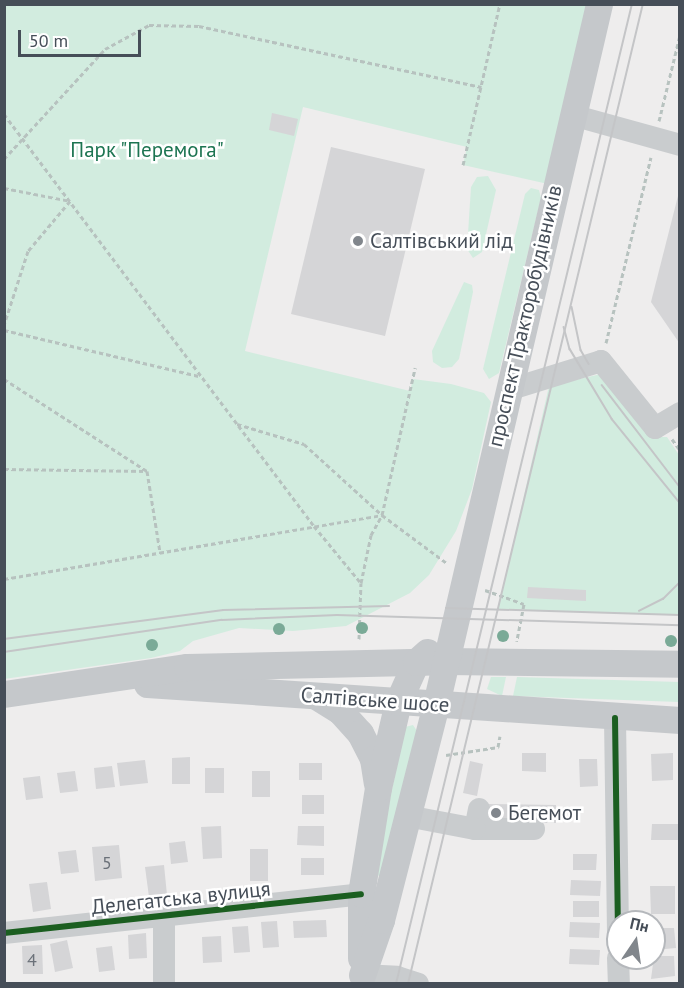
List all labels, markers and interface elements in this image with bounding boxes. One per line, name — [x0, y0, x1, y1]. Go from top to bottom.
scale bar — [21, 18, 144, 56]
text: 50 m — [29, 29, 68, 52]
park label: Парк "Перемога" — [70, 137, 224, 163]
street label: проспект Тракторобудівників — [482, 182, 568, 450]
place label: Салтівський лід — [370, 228, 513, 254]
marker: Салтівський лід — [351, 234, 365, 248]
street label: Салтівське шосе — [300, 682, 450, 718]
place label: Бегемот — [508, 800, 581, 826]
marker: Бегемот — [489, 806, 503, 820]
house number: 5 — [102, 852, 112, 874]
street label: Делегатська вулиця — [90, 876, 272, 920]
north arrow — [606, 910, 666, 970]
text: Пн — [628, 913, 651, 936]
house number: 4 — [27, 949, 37, 971]

